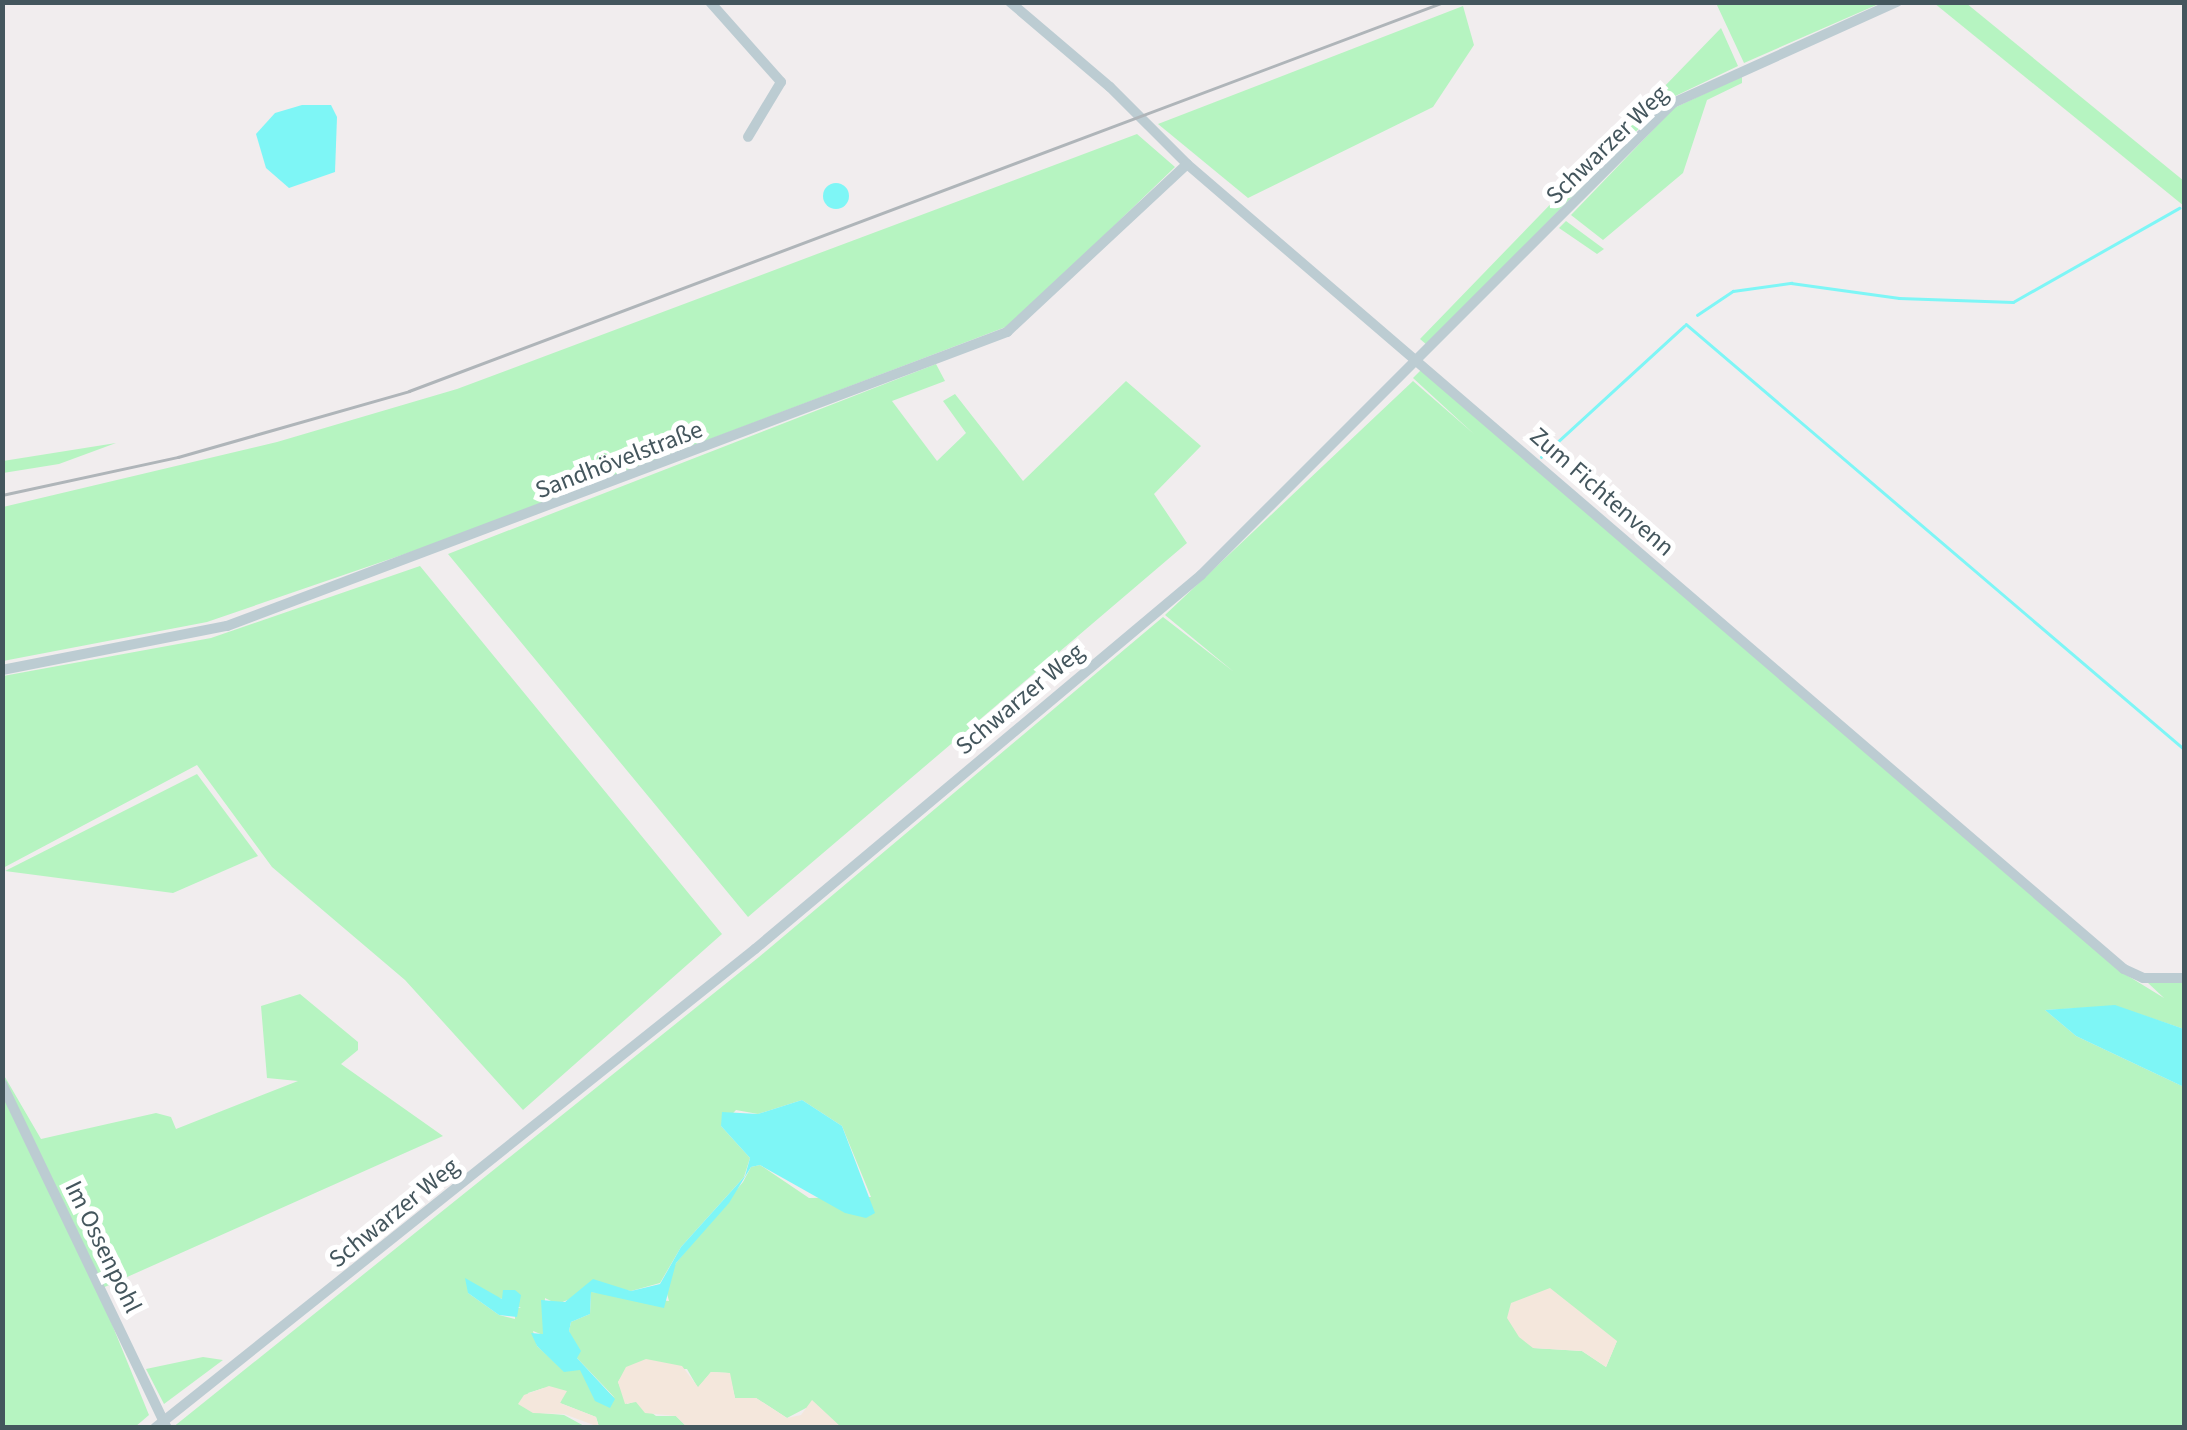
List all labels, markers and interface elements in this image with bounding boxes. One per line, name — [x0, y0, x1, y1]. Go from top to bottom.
street label: Schwarzer Weg — [1540, 79, 1674, 211]
street label: Sandhövelstraße — [531, 414, 707, 506]
street label: Zum Fichtenvenn — [1524, 421, 1680, 563]
street label: Schwarzer Weg — [950, 637, 1090, 761]
street label: Schwarzer Weg — [323, 1152, 465, 1274]
street label: Im Ossenpohl — [58, 1176, 148, 1318]

